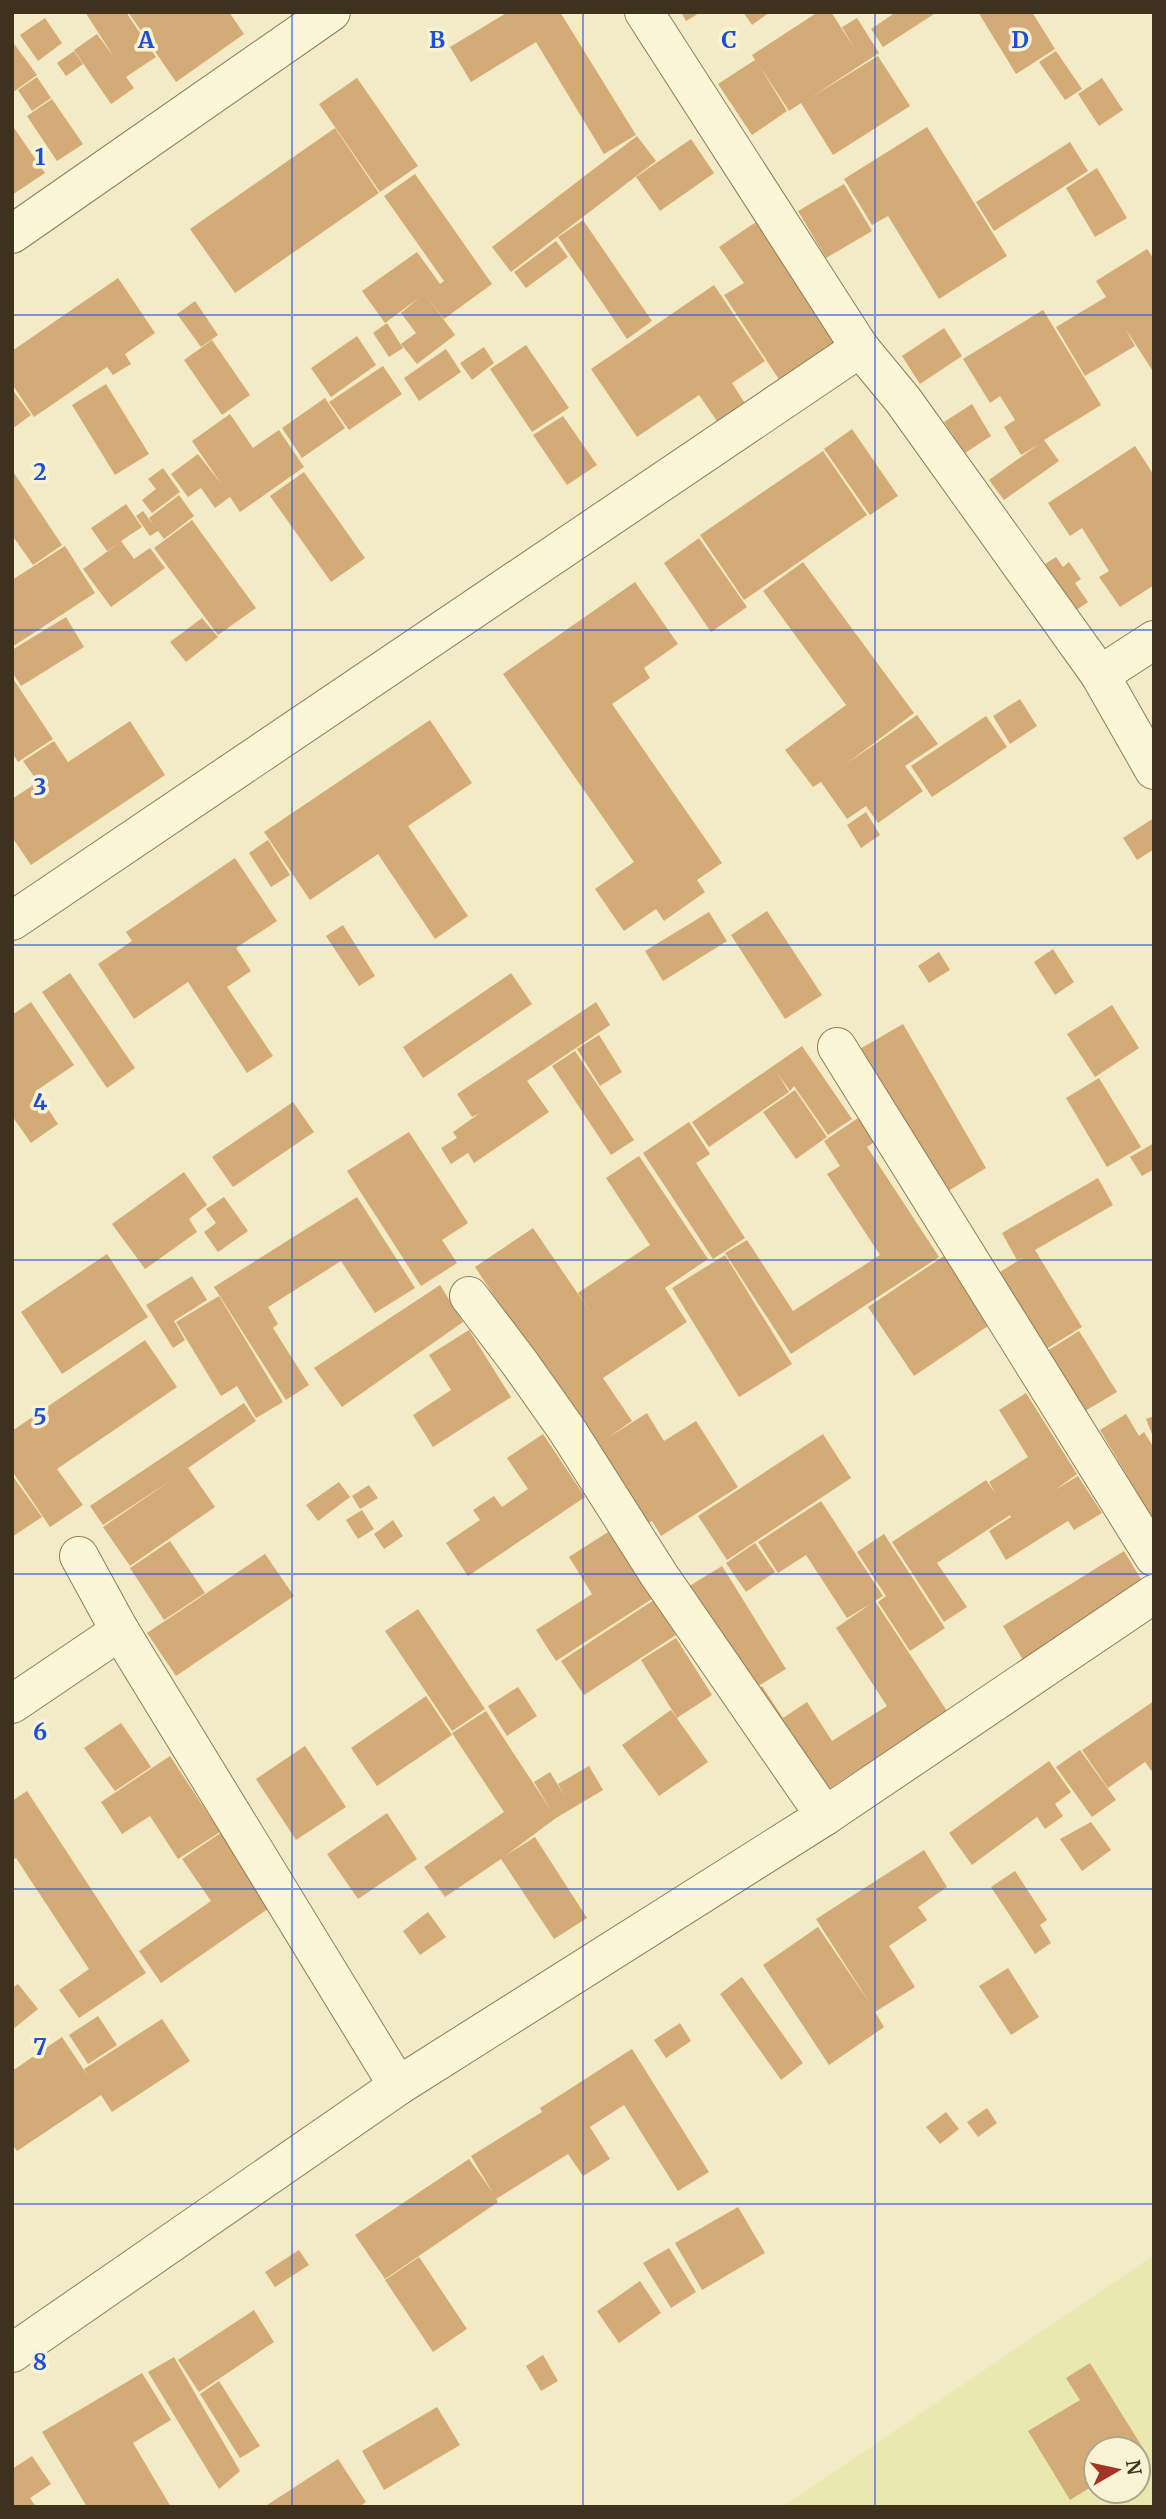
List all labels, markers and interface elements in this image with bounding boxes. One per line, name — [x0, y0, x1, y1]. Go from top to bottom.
text: A — [137, 25, 155, 54]
text: B — [429, 25, 445, 54]
text: C — [721, 25, 737, 54]
text: D — [1011, 25, 1029, 54]
text: 1 — [35, 142, 46, 171]
text: 2 — [33, 457, 47, 486]
text: 3 — [33, 772, 47, 801]
text: 4 — [33, 1087, 48, 1116]
text: 5 — [33, 1402, 47, 1431]
text: 6 — [33, 1717, 47, 1746]
text: 7 — [33, 2032, 47, 2061]
text: 8 — [33, 2347, 47, 2376]
north arrow — [1082, 2435, 1152, 2505]
text: N — [1121, 2458, 1147, 2477]

